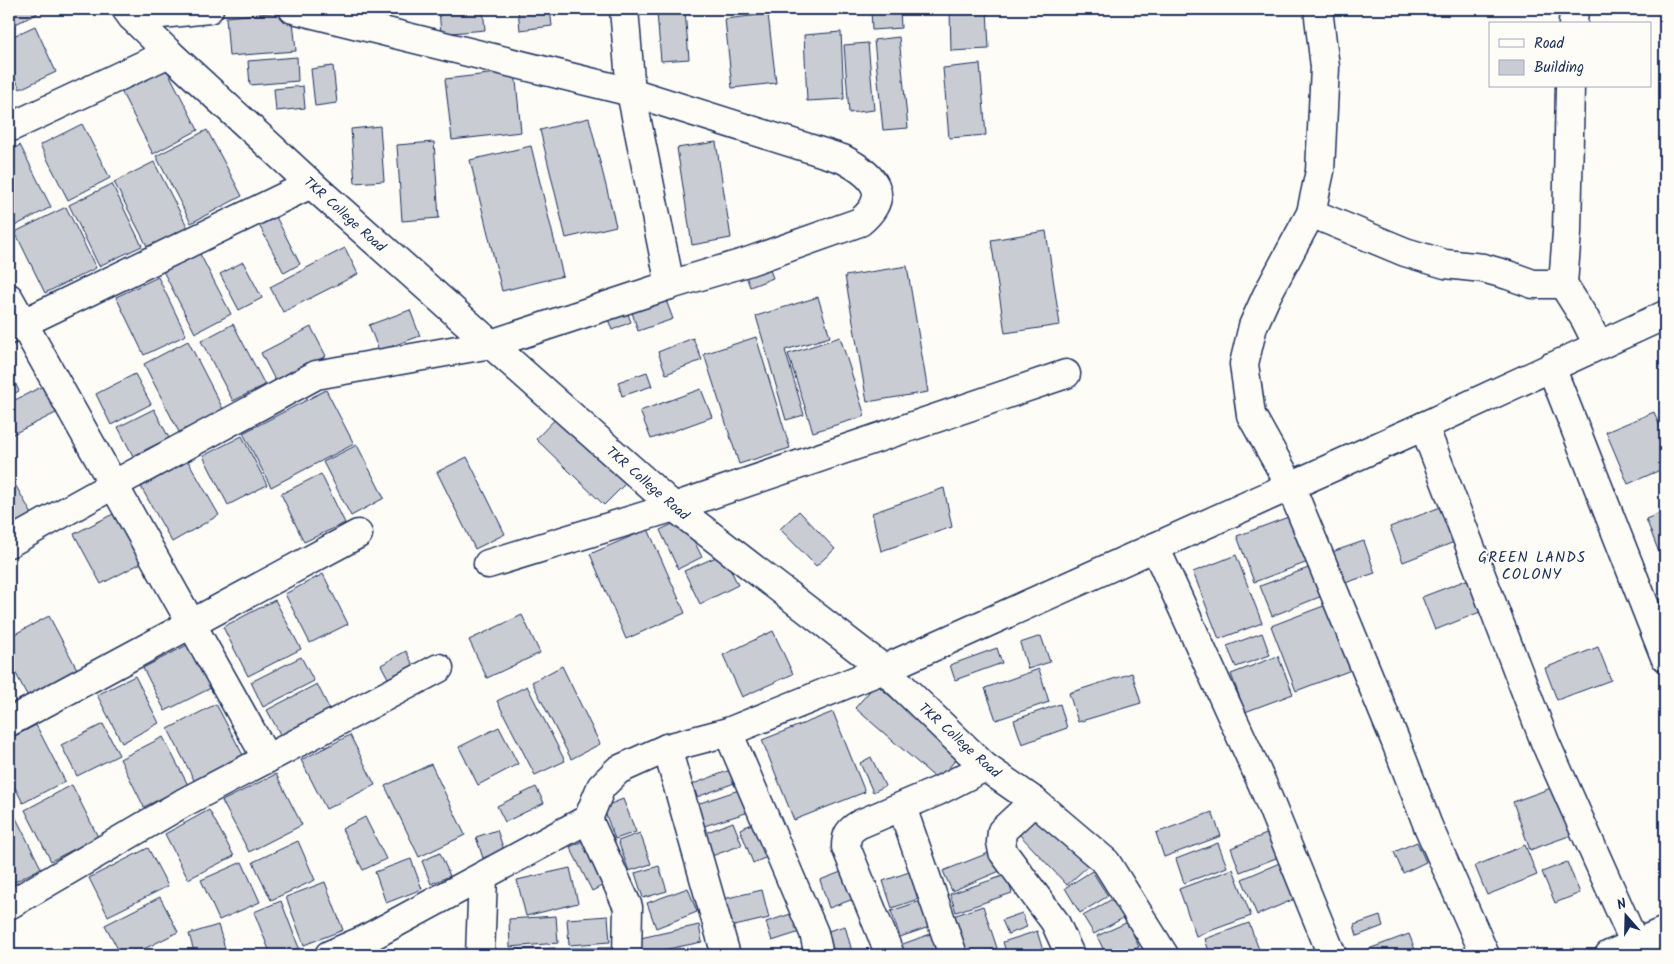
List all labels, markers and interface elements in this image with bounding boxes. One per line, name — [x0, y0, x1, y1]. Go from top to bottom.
legend — [1489, 22, 1652, 88]
text: Road — [1534, 32, 1565, 56]
text: Building — [1534, 56, 1584, 80]
street label: TKR College Road — [298, 172, 391, 258]
street label: TKR College Road — [601, 441, 695, 527]
district label: GREEN LANDS COLONY — [1478, 546, 1586, 587]
street label: TKR College Road — [913, 698, 1006, 784]
north arrow — [1602, 892, 1652, 942]
text: N — [1614, 893, 1630, 917]

